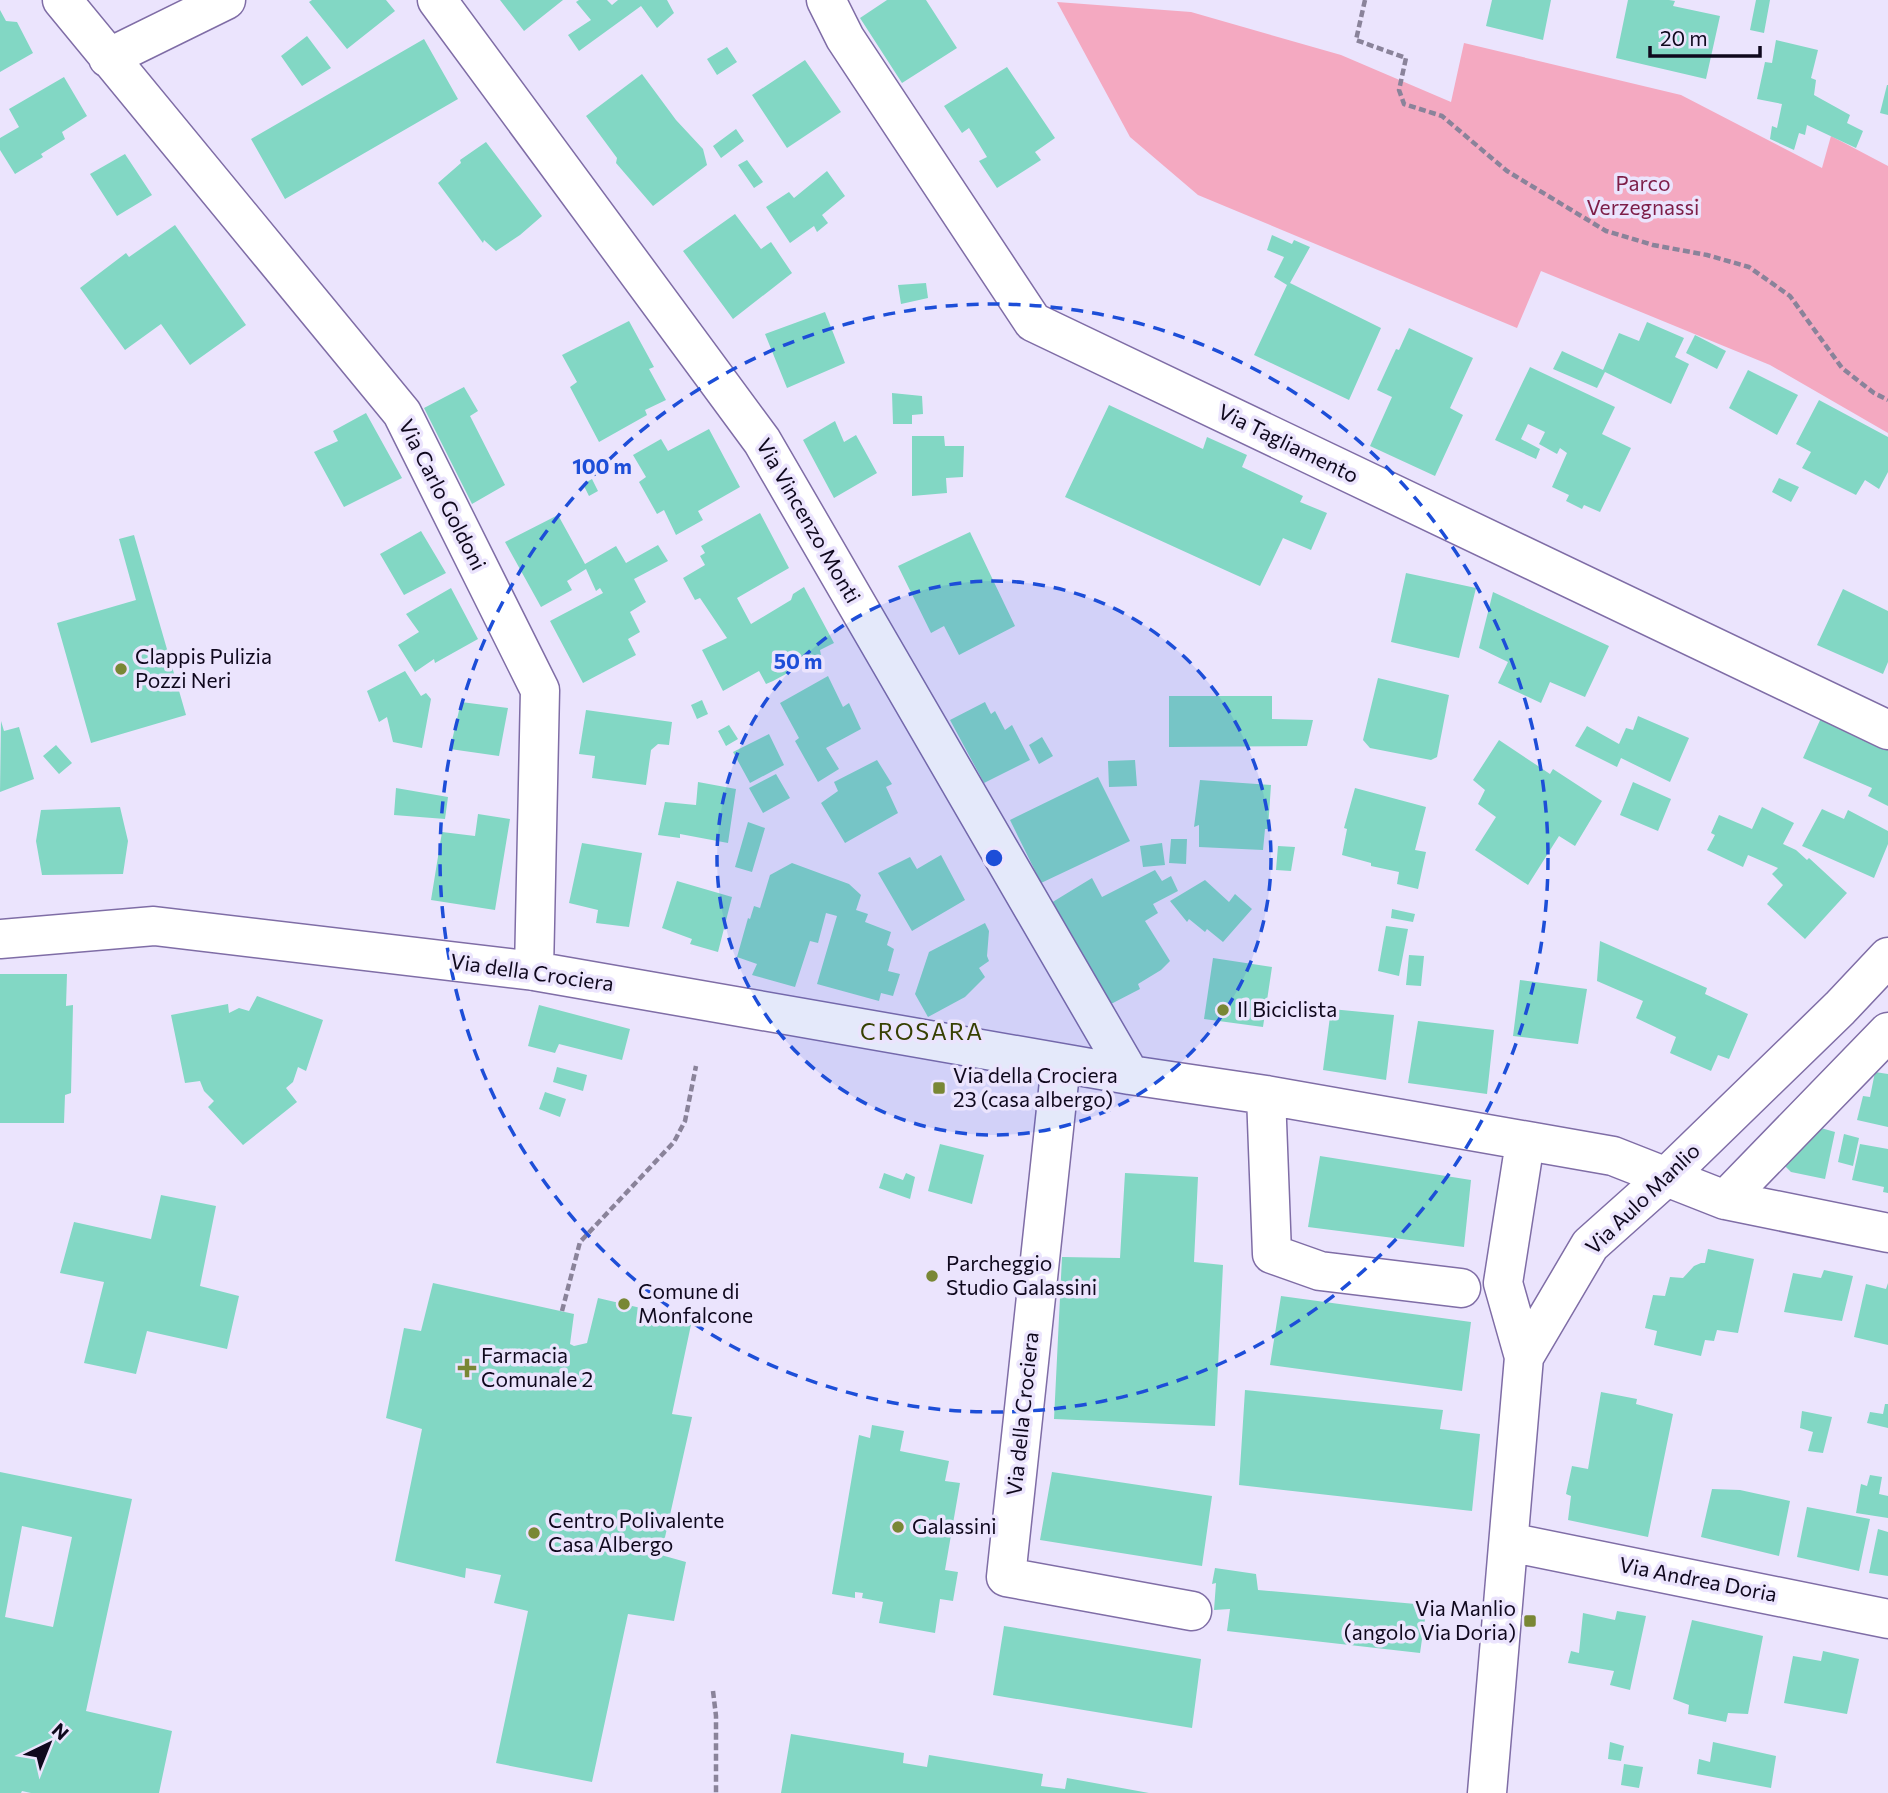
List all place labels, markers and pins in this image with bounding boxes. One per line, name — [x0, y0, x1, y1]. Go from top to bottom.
place label: Clappis Pulizia Pozzi Neri — [135, 643, 272, 692]
marker: Clappis Pulizia Pozzi Neri — [113, 661, 129, 677]
centre of rings — [982, 846, 1006, 870]
place label: Il Biciclista — [1237, 996, 1337, 1021]
marker: Il Biciclista — [1215, 1002, 1231, 1018]
place label: Via della Crociera 23 (casa albergo) — [953, 1062, 1118, 1111]
marker: Via della Crociera 23 (casa albergo) — [931, 1080, 947, 1096]
place label: Parcheggio Studio Galassini — [946, 1250, 1097, 1299]
marker: Parcheggio Studio Galassini — [924, 1268, 940, 1284]
place label: Comune di Monfalcone — [638, 1278, 753, 1327]
marker: Comune di Monfalcone — [616, 1296, 632, 1312]
place label: Farmacia Comunale 2 — [481, 1342, 593, 1391]
marker: Farmacia Comunale 2 — [459, 1360, 475, 1376]
place label: Centro Polivalente Casa Albergo — [548, 1507, 724, 1556]
place label: Galassini — [912, 1513, 997, 1538]
marker: Galassini — [890, 1519, 906, 1535]
marker: Centro Polivalente Casa Albergo — [526, 1525, 542, 1541]
place label: Via Manlio (angolo Via Doria) — [1344, 1595, 1516, 1644]
marker: Via Manlio (angolo Via Doria) — [1522, 1613, 1538, 1629]

